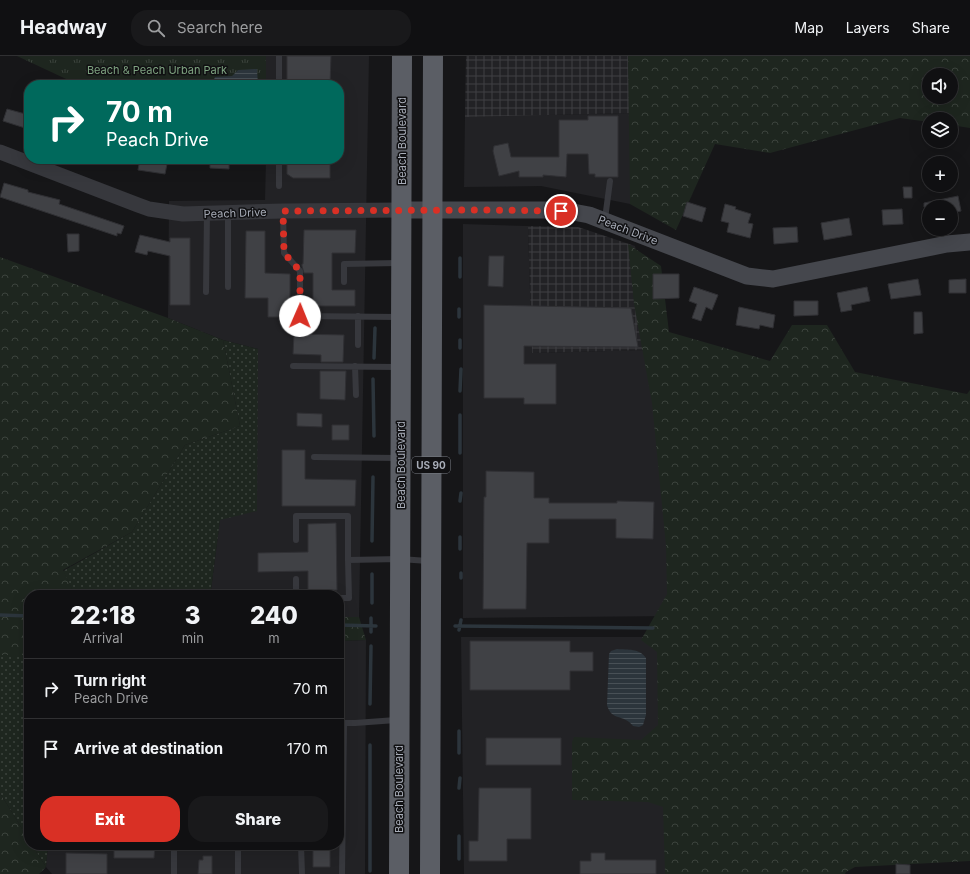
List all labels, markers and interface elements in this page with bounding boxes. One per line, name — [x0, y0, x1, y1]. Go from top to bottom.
search box — [131, 10, 411, 46]
text: Headway — [20, 16, 107, 39]
icon: search — [145, 17, 167, 39]
text: Search here — [177, 18, 263, 37]
text: Map — [795, 19, 824, 36]
text: Layers — [846, 19, 890, 36]
text: Share — [912, 19, 950, 36]
park label: Beach & Peach Urban Park — [87, 63, 227, 77]
map controls — [922, 68, 958, 236]
button: sound — [922, 68, 958, 104]
text: 70 m — [106, 95, 173, 129]
icon: right — [40, 96, 92, 148]
street label: Beach Boulevard — [395, 97, 409, 185]
button: layers — [922, 112, 958, 148]
text: Peach Drive — [106, 129, 209, 150]
button: + — [922, 156, 958, 192]
pin — [544, 194, 578, 228]
icon: arrive — [550, 200, 572, 222]
button: − — [922, 200, 958, 236]
street label: Peach Drive — [203, 205, 267, 221]
street label: Peach Drive — [596, 212, 660, 248]
position arrow — [279, 295, 321, 337]
street label: Beach Boulevard — [394, 421, 408, 509]
road number: US 90 — [412, 457, 450, 473]
text: 22:18 — [70, 601, 136, 630]
text: 3 — [185, 601, 201, 630]
text: 240 — [250, 601, 298, 630]
text: Arrival — [83, 630, 123, 646]
text: min — [182, 630, 204, 646]
text: m — [268, 630, 280, 646]
text: Turn right — [74, 671, 146, 690]
icon: right — [40, 678, 62, 700]
text: 70 m — [293, 679, 328, 698]
text: Peach Drive — [74, 690, 148, 706]
icon: arrive — [40, 738, 62, 760]
text: Arrive at destination — [74, 739, 223, 758]
text: 170 m — [287, 739, 328, 758]
street label: Beach Boulevard — [392, 745, 406, 833]
button: Exit — [40, 796, 180, 842]
button: Share — [188, 796, 328, 842]

